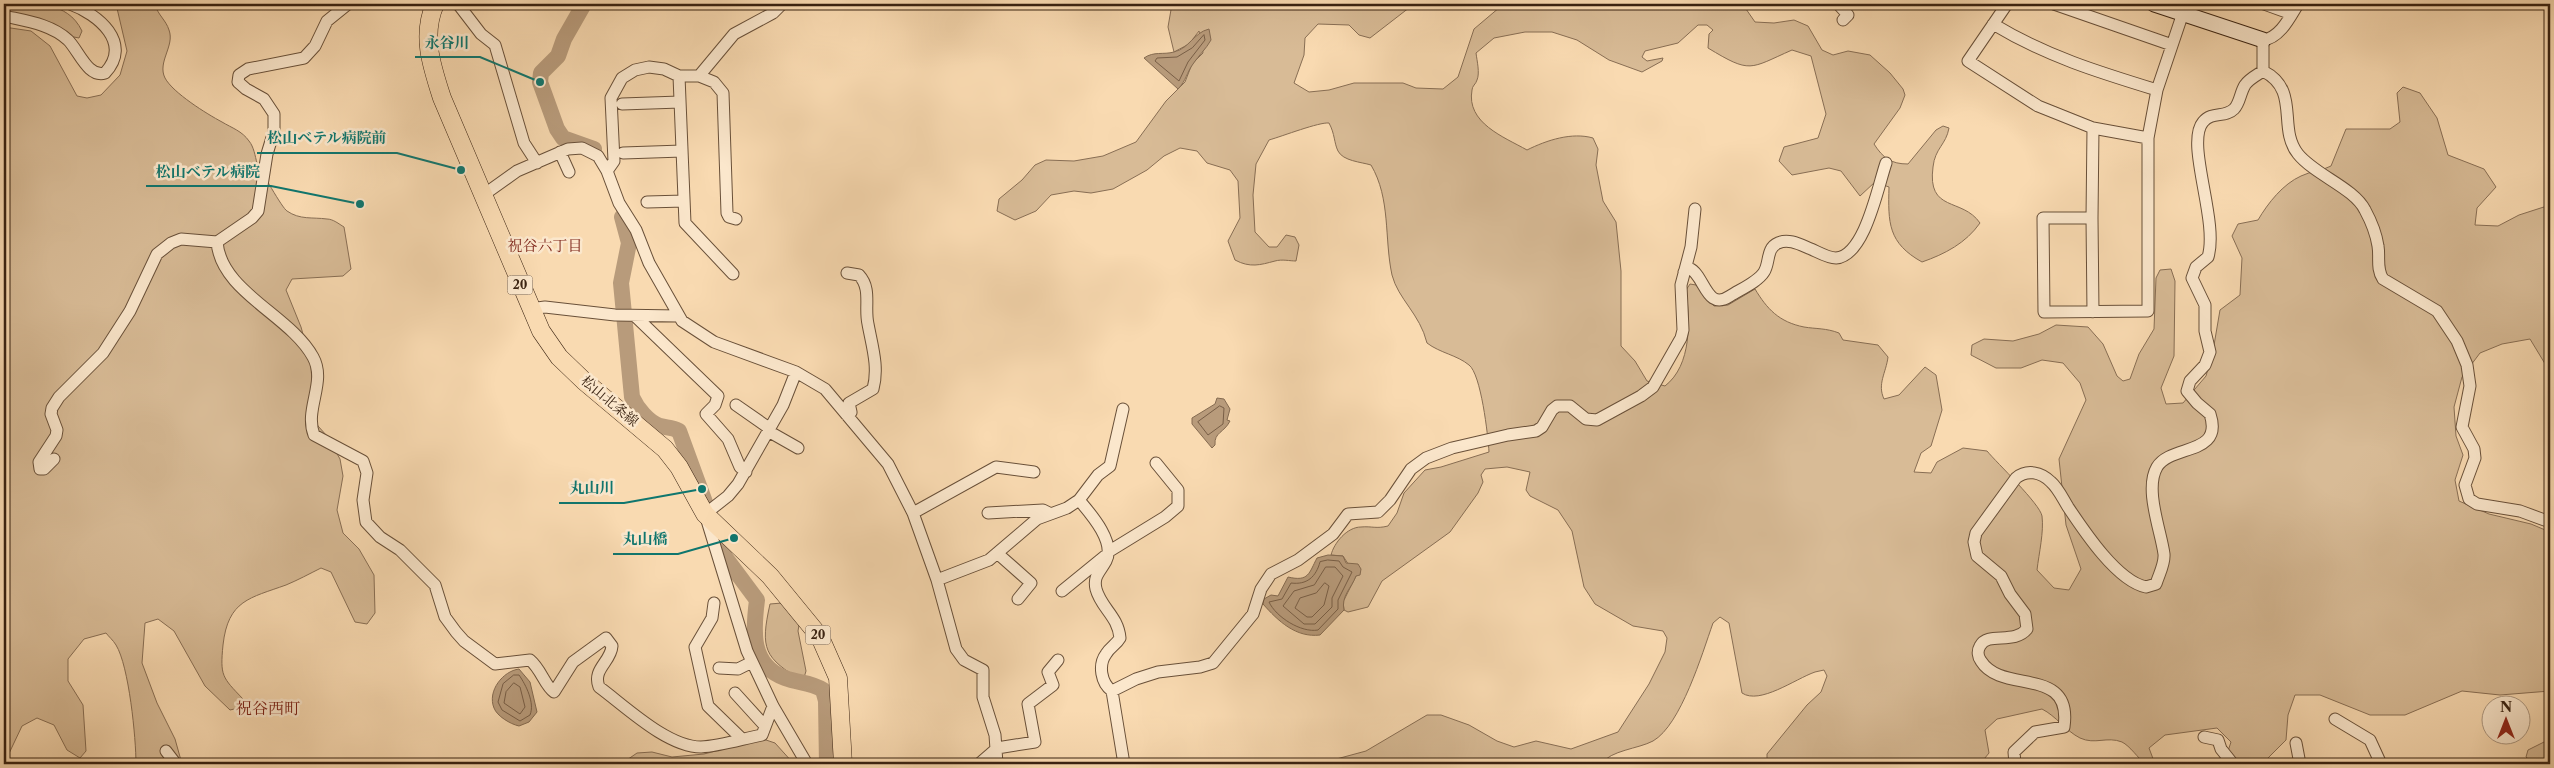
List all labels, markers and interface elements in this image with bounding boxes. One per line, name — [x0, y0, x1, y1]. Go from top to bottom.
callout: 永谷川 — [415, 27, 480, 57]
text: 永谷川 — [424, 33, 470, 52]
callout: 松山ベテル病院前 — [257, 123, 397, 153]
text: 松山ベテル病院前 — [267, 128, 387, 147]
callout: 松山ベテル病院 — [146, 156, 271, 186]
text: 松山ベテル病院 — [156, 162, 260, 181]
district label: 祝谷六丁目 — [507, 236, 583, 255]
road number: 20 — [508, 276, 532, 294]
street label: 松山北条線 — [577, 372, 643, 430]
callout: 丸山川 — [559, 473, 624, 503]
text: 丸山川 — [569, 478, 615, 497]
callout: 丸山橋 — [613, 524, 678, 554]
text: 丸山橋 — [622, 529, 668, 548]
road number: 20 — [806, 626, 830, 644]
north arrow — [2482, 696, 2532, 746]
district label: 祝谷西町 — [236, 698, 300, 718]
text: N — [2500, 698, 2512, 716]

